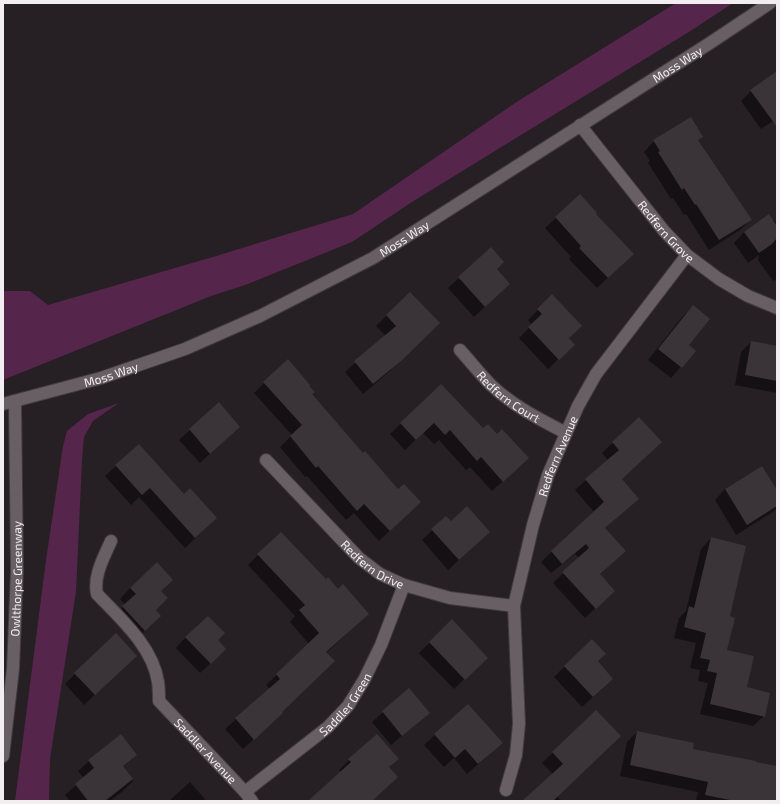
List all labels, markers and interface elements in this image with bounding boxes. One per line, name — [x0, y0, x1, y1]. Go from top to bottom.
street label: Moss Way — [650, 43, 705, 85]
street label: Redfern Grove — [635, 198, 697, 265]
street label: Moss Way — [377, 217, 432, 259]
street label: Moss Way — [82, 359, 141, 389]
street label: Redfern Court — [474, 368, 543, 425]
street label: Redfern Avenue — [535, 414, 580, 498]
street label: Owlthorpe Greenway — [7, 520, 24, 637]
street label: Redfern Drive — [338, 537, 406, 591]
street label: Saddler Green — [316, 670, 373, 738]
street label: Saddler Avenue — [172, 715, 240, 786]

